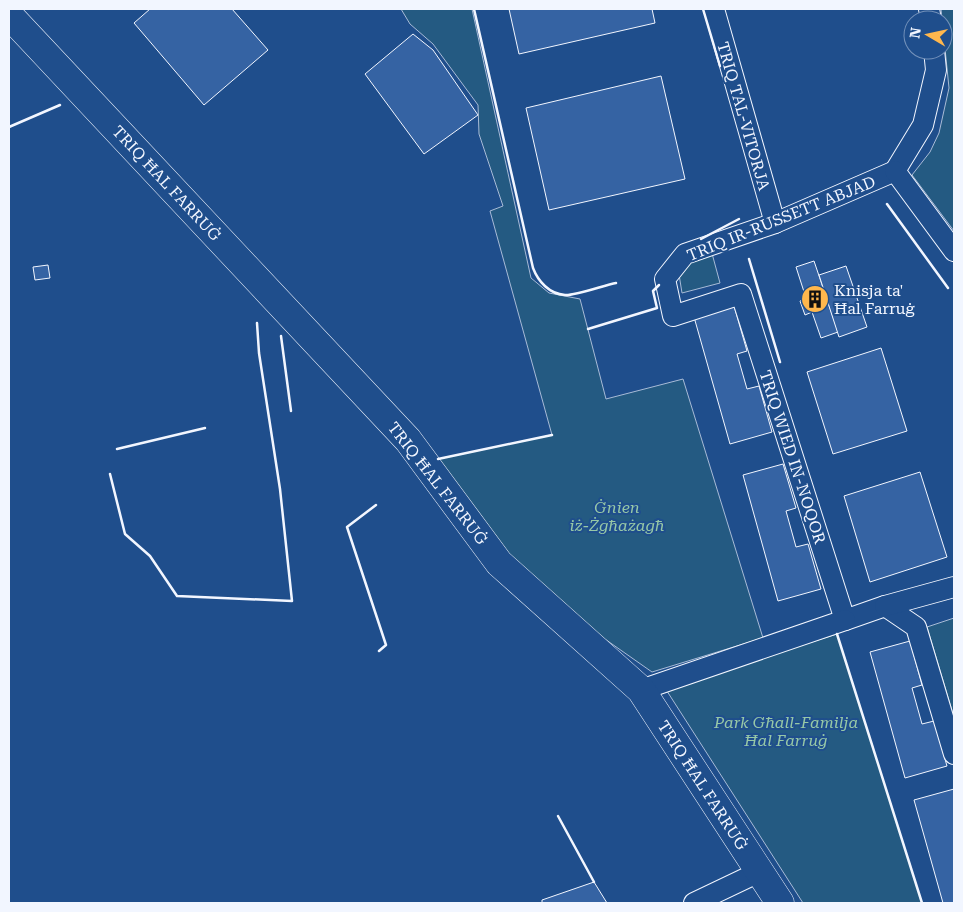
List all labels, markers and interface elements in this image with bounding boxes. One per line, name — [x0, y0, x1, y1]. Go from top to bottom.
north arrow — [903, 10, 953, 60]
text: N — [906, 26, 924, 40]
street label: TRIQ TAL-VITORJA — [713, 40, 774, 193]
street label: TRIQ ĦAL FARRUĠ — [108, 122, 225, 245]
street label: TRIQ IR-RUSSETT ABJAD — [684, 172, 878, 265]
place label: Knisja ta' Ħal Farruġ — [834, 281, 915, 318]
building icon: Knisja ta' Ħal Farruġ — [800, 284, 830, 314]
street label: TRIQ WIED IN-NOQOR — [755, 368, 830, 546]
street label: TRIQ ĦAL FARRUĠ — [384, 418, 492, 549]
park label: Ġnien iż-Żgħażagħ — [569, 498, 665, 535]
park label: Park Għall-Familja Ħal Farruġ — [713, 713, 858, 750]
street label: TRIQ ĦAL FARRUĠ — [654, 717, 752, 854]

